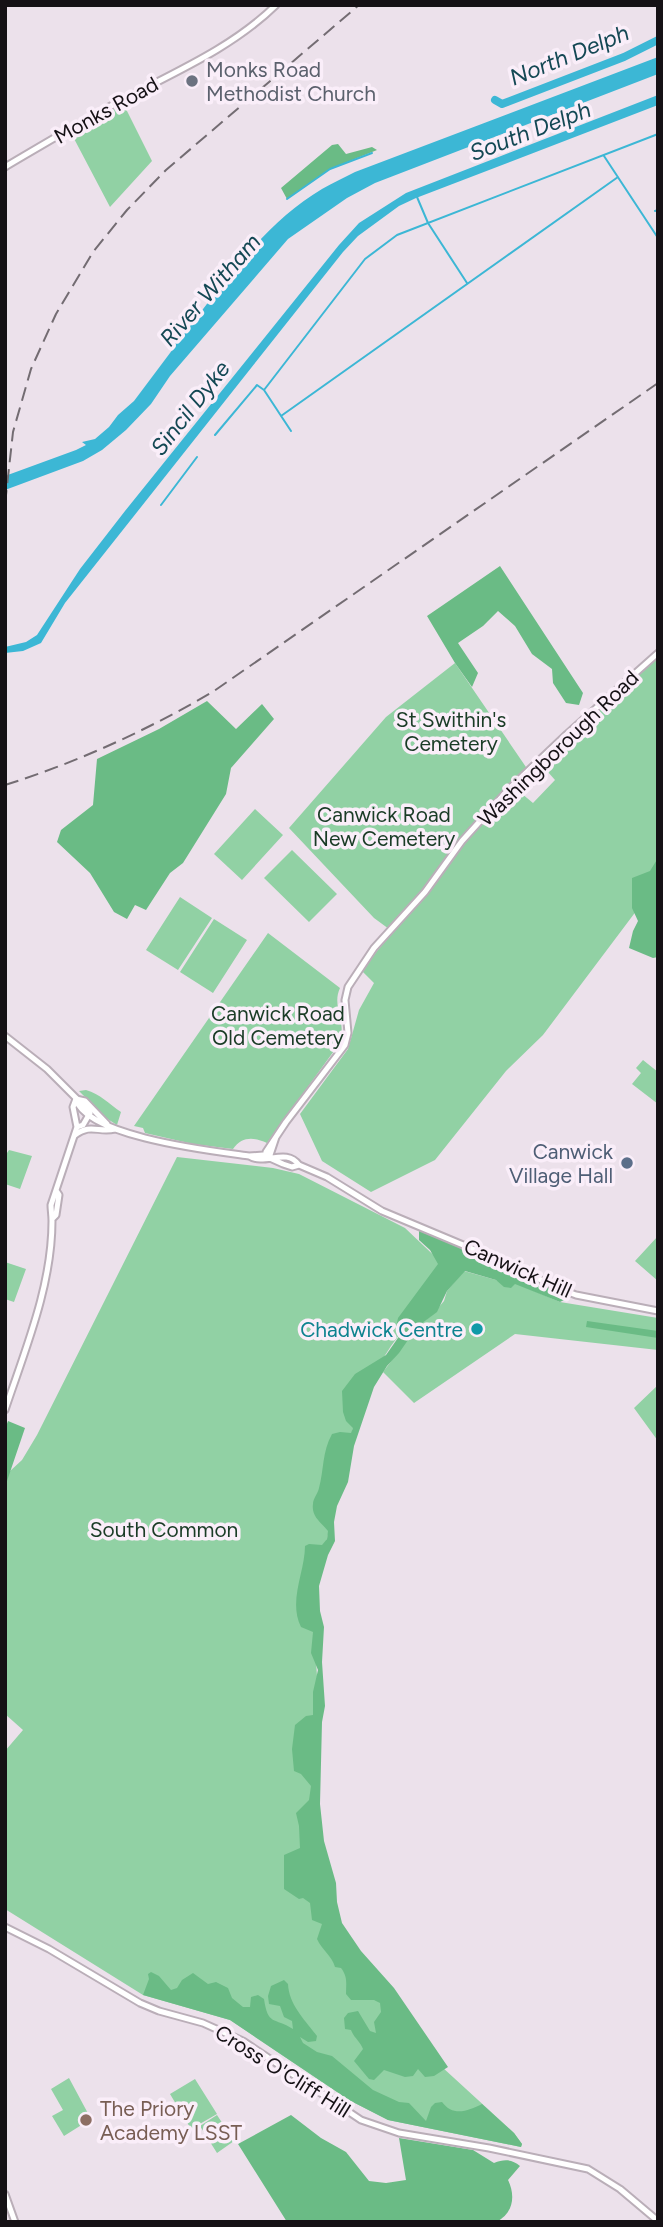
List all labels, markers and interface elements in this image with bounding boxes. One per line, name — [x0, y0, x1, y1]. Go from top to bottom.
water label: North Delph — [505, 18, 633, 92]
place label: Monks Road Methodist Church — [206, 57, 376, 106]
street label: Monks Road — [50, 71, 162, 149]
marker: Monks Road Methodist Church — [184, 73, 200, 89]
water label: South Delph — [465, 95, 595, 167]
water label: River Witham — [154, 228, 266, 352]
water label: Sincil Dyke — [144, 355, 236, 461]
street label: Washingborough Road — [473, 665, 643, 831]
park label: St Swithin's Cemetery — [396, 707, 506, 756]
park label: Canwick Road New Cemetery — [313, 802, 455, 851]
park label: Canwick Road Old Cemetery — [211, 1001, 345, 1050]
place label: Canwick Village Hall — [509, 1139, 614, 1188]
marker: Canwick Village Hall — [619, 1155, 635, 1171]
street label: Canwick Hill — [460, 1233, 576, 1303]
place label: Chadwick Centre — [300, 1317, 463, 1342]
marker: Chadwick Centre — [469, 1321, 485, 1337]
park label: South Common — [90, 1517, 238, 1542]
street label: Cross O'Cliff Hill — [211, 2019, 355, 2123]
place label: The Priory Academy LSST — [100, 2096, 243, 2145]
marker: The Priory Academy LSST — [78, 2112, 94, 2128]

